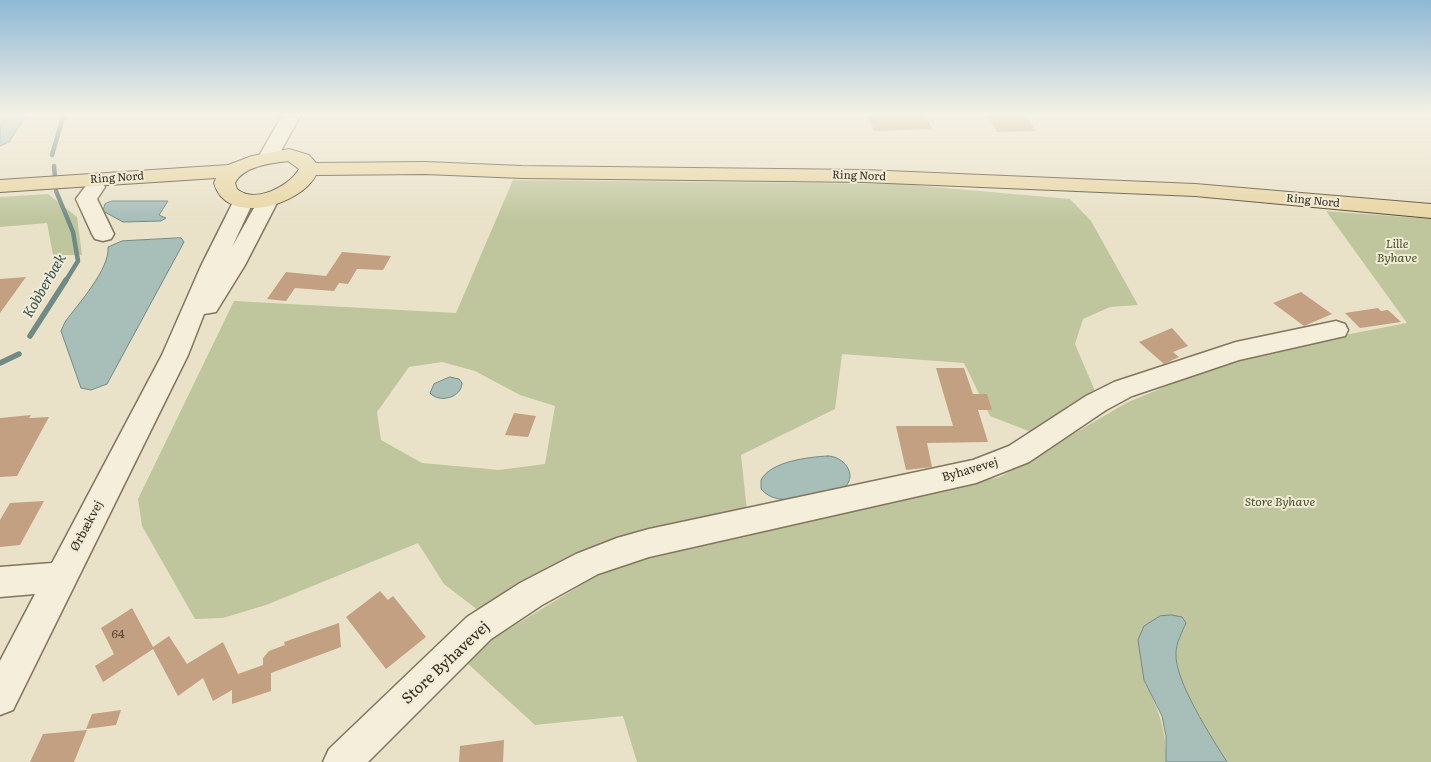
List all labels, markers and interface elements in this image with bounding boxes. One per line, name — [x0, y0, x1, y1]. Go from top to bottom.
street label: Ring Nord — [832, 168, 886, 184]
street label: Ring Nord — [90, 170, 144, 186]
street label: Ring Nord — [1285, 192, 1341, 210]
park label: Lille Byhave — [1377, 237, 1417, 265]
water label: Kobberbæk — [20, 251, 70, 321]
street label: Byhavevej — [940, 455, 1000, 485]
park label: Store Byhave — [1245, 495, 1315, 509]
street label: Ørbækvej — [68, 498, 106, 554]
street label: Store Byhavevej — [398, 618, 494, 708]
house number: 64 — [111, 627, 125, 641]

